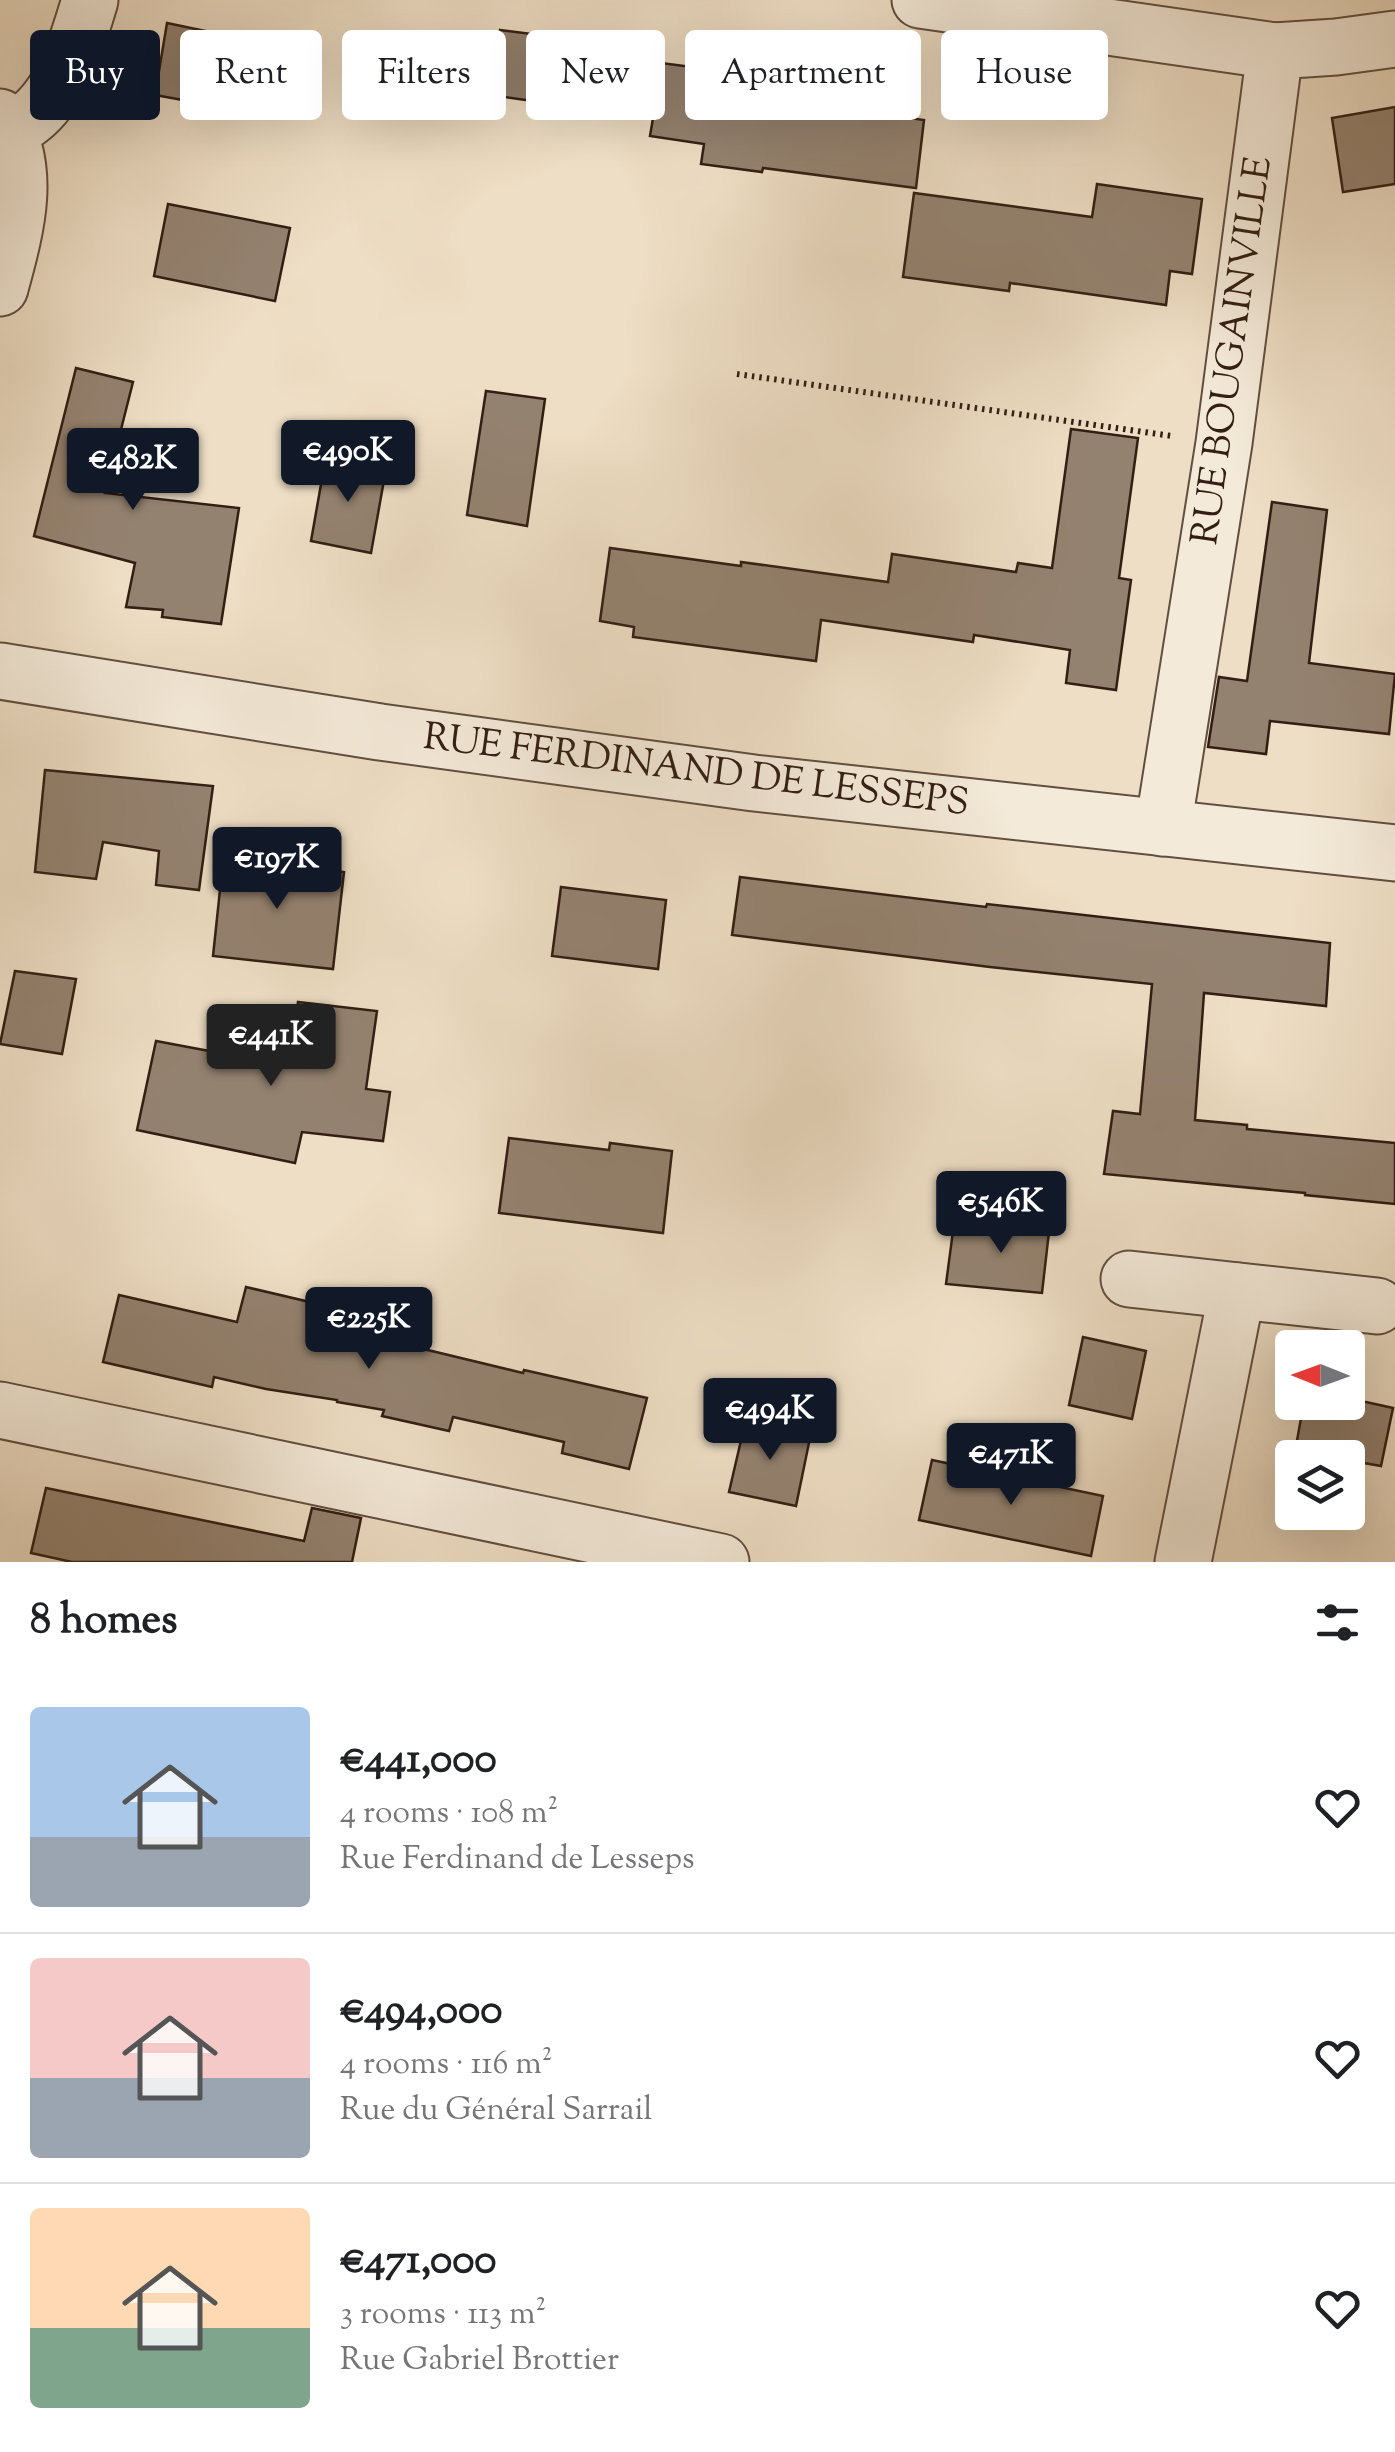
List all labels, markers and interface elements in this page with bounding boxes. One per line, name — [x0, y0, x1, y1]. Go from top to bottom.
chip: Buy — [30, 30, 160, 120]
chip: Rent — [180, 30, 322, 120]
chip: Filters — [342, 30, 506, 120]
chip: New — [526, 30, 665, 120]
chip: Apartment — [685, 30, 921, 120]
chip: House — [941, 30, 1108, 120]
street label: RUE BOUGAINVILLE — [1180, 154, 1288, 548]
pin: €490K — [278, 420, 418, 505]
pin: €482K — [63, 428, 203, 513]
text: €490K — [303, 429, 393, 475]
text: €482K — [89, 437, 177, 483]
street label: RUE FERDINAND DE LESSEPS — [420, 712, 972, 832]
pin: €197K — [207, 827, 347, 912]
text: €197K — [235, 836, 319, 882]
pin: €441K — [201, 1004, 341, 1089]
text: €441K — [229, 1013, 313, 1059]
pin: €546K — [931, 1171, 1071, 1256]
text: €546K — [958, 1180, 1044, 1226]
pin: €225K — [299, 1287, 439, 1372]
text: €225K — [327, 1296, 411, 1342]
north arrow — [1275, 1330, 1365, 1420]
map controls — [1275, 1330, 1365, 1530]
pin: €494K — [700, 1378, 840, 1463]
text: €494K — [725, 1387, 815, 1433]
pin: €471K — [941, 1423, 1081, 1508]
text: €471K — [969, 1432, 1053, 1478]
button: layers — [1275, 1440, 1365, 1530]
text: 8 homes — [30, 1592, 178, 1652]
icon: filters — [1310, 1595, 1365, 1650]
text: €441,000 — [340, 1731, 497, 1791]
icon: home — [110, 1747, 230, 1867]
icon: heart — [1310, 1780, 1365, 1835]
text: 4 rooms · 108 m² — [340, 1791, 558, 1837]
text: Rue Ferdinand de Lesseps — [340, 1837, 694, 1883]
text: €494,000 — [340, 1982, 502, 2042]
icon: home — [110, 1998, 230, 2118]
icon: heart — [1310, 2031, 1365, 2086]
text: 4 rooms · 116 m² — [340, 2042, 552, 2088]
text: Rue du Général Sarrail — [340, 2088, 652, 2134]
text: €471,000 — [340, 2232, 497, 2292]
icon: home — [110, 2248, 230, 2368]
icon: heart — [1310, 2281, 1365, 2336]
text: 3 rooms · 113 m² — [340, 2292, 546, 2338]
text: Rue Gabriel Brottier — [340, 2338, 619, 2384]

